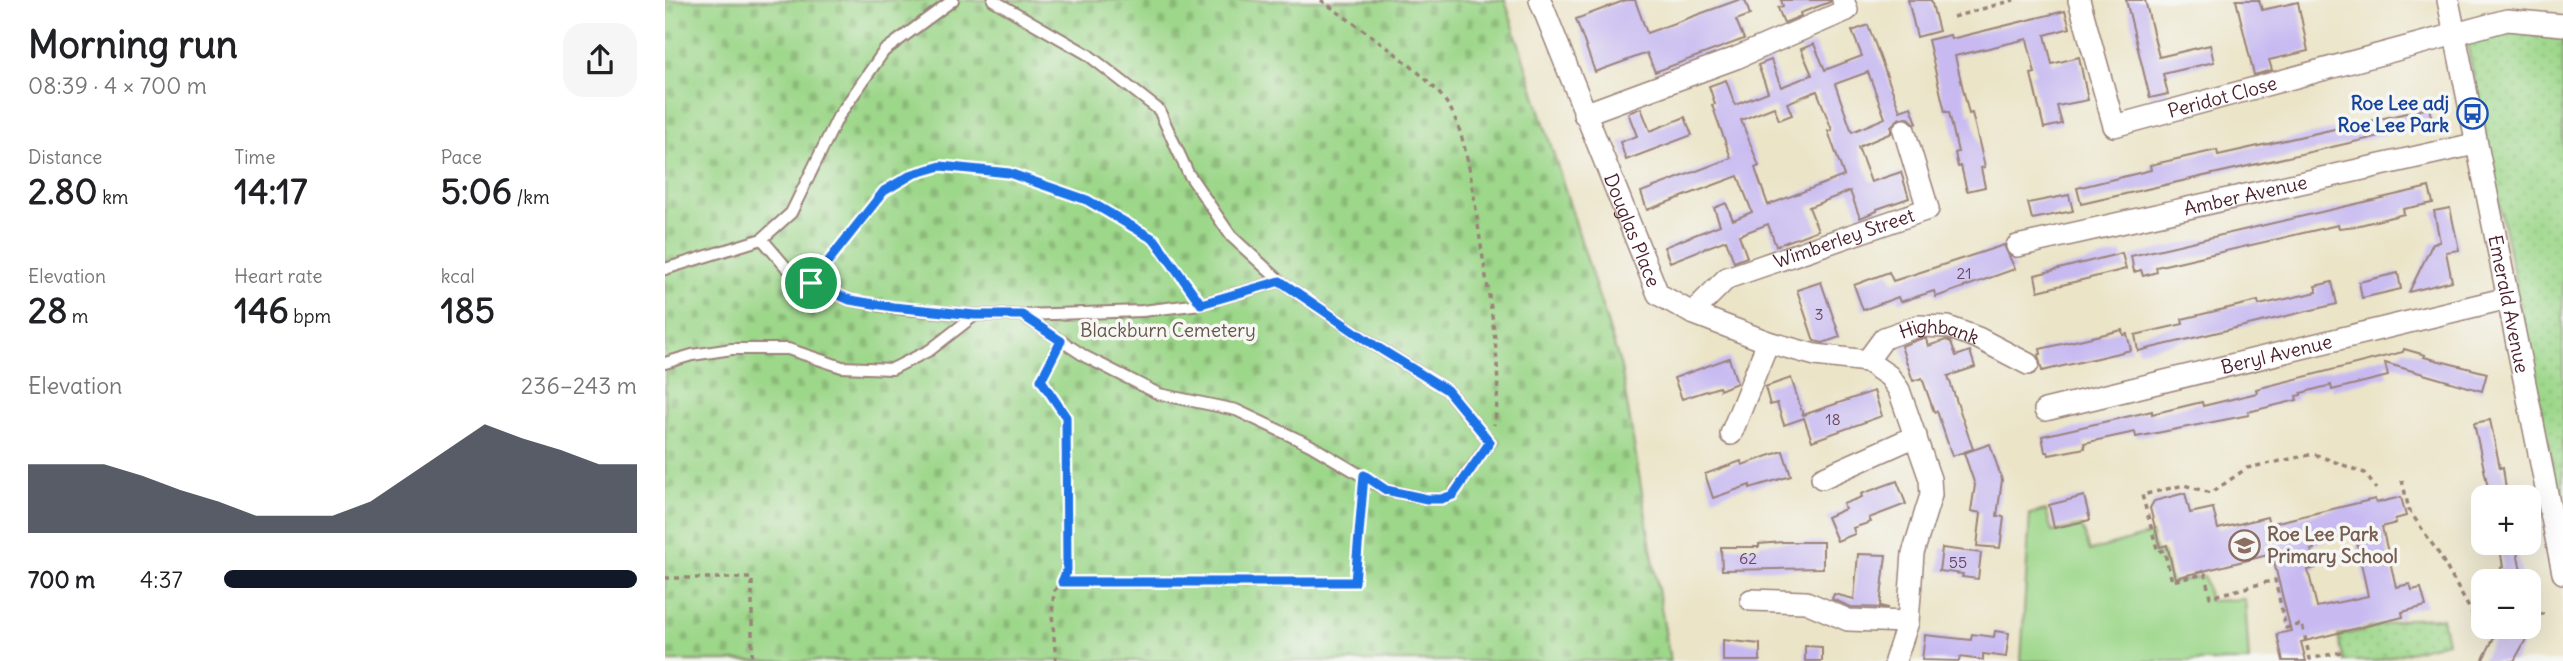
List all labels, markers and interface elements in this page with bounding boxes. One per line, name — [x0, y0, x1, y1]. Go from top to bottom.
text: Morning run — [28, 21, 238, 68]
button: share — [563, 23, 637, 97]
text: 08:39 · 4 × 700 m — [28, 71, 207, 100]
street label: Peridot Close — [2165, 71, 2280, 123]
place label: Roe Lee adj Roe Lee Park — [2338, 91, 2449, 137]
bus stop icon: Roe Lee adj Roe Lee Park — [2455, 97, 2489, 131]
text: Distance — [28, 145, 102, 169]
text: Time — [234, 145, 275, 169]
text: Pace — [441, 145, 482, 169]
text: 2.80 — [28, 169, 98, 213]
text: 14:17 — [234, 169, 307, 213]
text: 5:06 — [441, 169, 512, 213]
street label: Douglas Place — [1599, 170, 1666, 290]
street label: Amber Avenue — [2181, 170, 2309, 221]
text: km — [98, 185, 129, 209]
text: /km — [512, 185, 550, 209]
street label: Wimberley Street — [1770, 203, 1917, 273]
street label: Emerald Avenue — [2483, 233, 2535, 375]
pin — [781, 253, 841, 313]
house number: 21 — [1956, 263, 1972, 283]
text: Elevation — [28, 264, 106, 288]
text: Heart rate — [234, 264, 322, 288]
text: kcal — [441, 264, 475, 288]
icon: arrive — [792, 264, 830, 302]
text: 28 — [28, 288, 67, 332]
text: 146 — [234, 288, 289, 332]
text: 185 — [441, 288, 495, 332]
text: m — [67, 304, 89, 328]
text: bpm — [289, 304, 331, 328]
house number: 3 — [1814, 304, 1824, 324]
street label: Highbank — [1896, 314, 1983, 349]
park label: Blackburn Cemetery — [1080, 318, 1256, 342]
street label: Beryl Avenue — [2218, 329, 2334, 379]
text: Elevation — [28, 371, 122, 400]
text: 236–243 m — [521, 371, 637, 400]
house number: 18 — [1825, 409, 1841, 429]
map controls — [2471, 485, 2541, 639]
button: + — [2471, 485, 2541, 555]
place label: Roe Lee Park Primary School — [2267, 522, 2398, 568]
school or university icon: Roe Lee Park Primary School — [2227, 528, 2261, 562]
house number: 62 — [1739, 548, 1757, 568]
house number: 55 — [1949, 552, 1967, 572]
text: 700 m — [28, 565, 95, 594]
text: 4:37 — [140, 565, 183, 594]
button: − — [2471, 569, 2541, 639]

